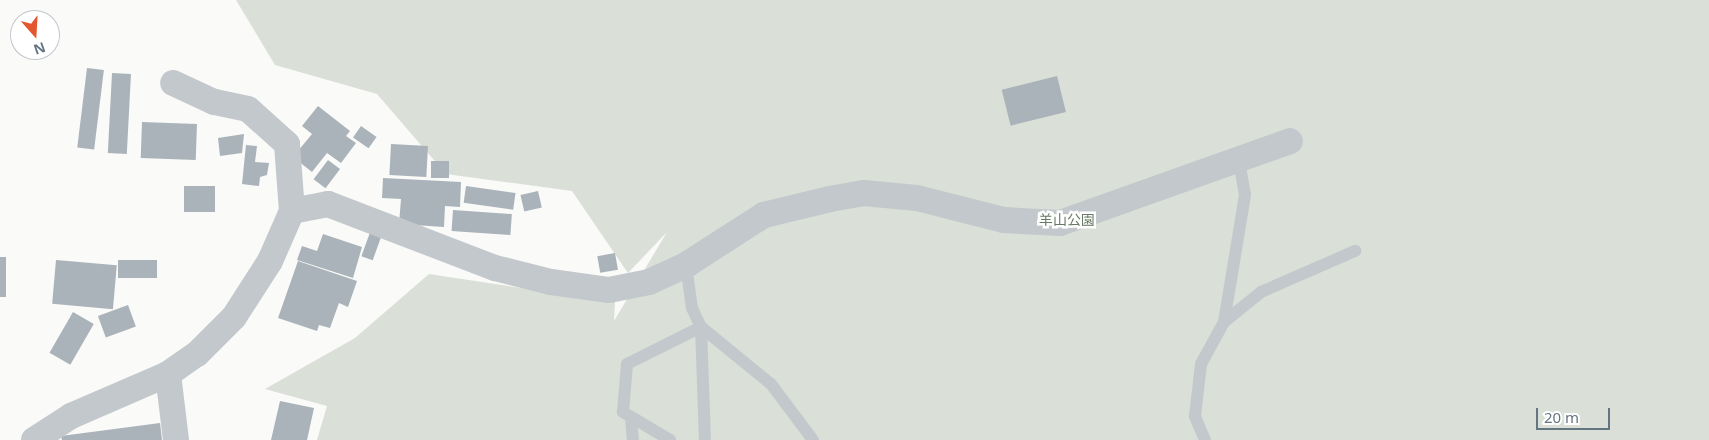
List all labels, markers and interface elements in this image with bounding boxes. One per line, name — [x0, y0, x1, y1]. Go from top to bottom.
north arrow — [10, 10, 60, 60]
text: N — [31, 38, 48, 60]
park label: 羊山公園 — [1039, 212, 1095, 228]
scale bar — [1539, 398, 1613, 430]
text: 20 m — [1544, 407, 1579, 427]

